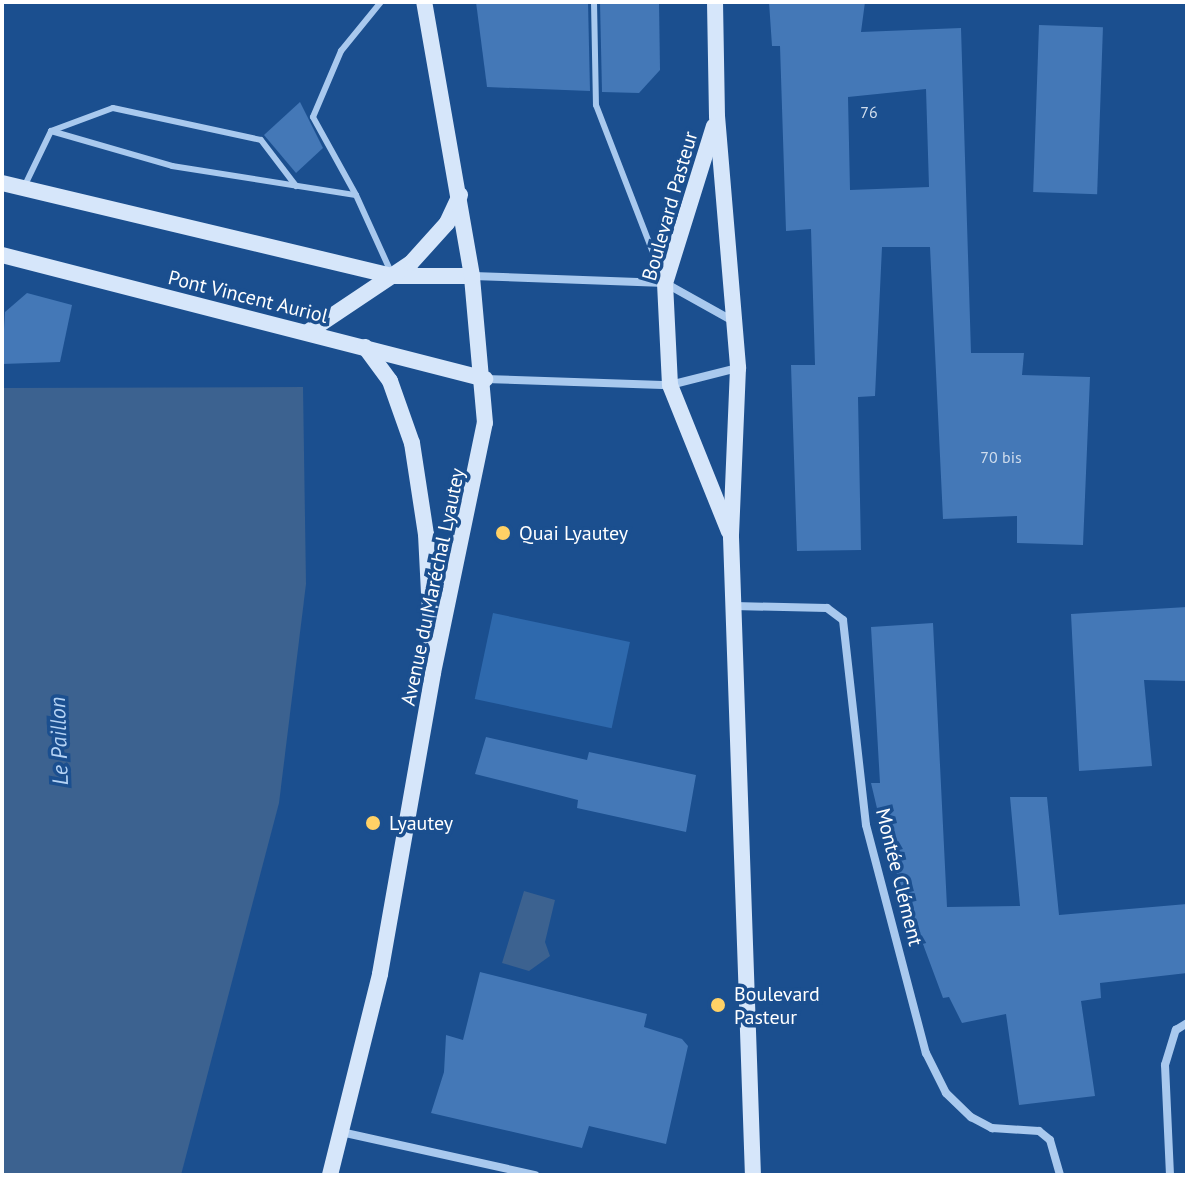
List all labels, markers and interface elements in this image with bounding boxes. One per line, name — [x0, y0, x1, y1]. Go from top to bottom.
house number: 76 — [860, 102, 878, 122]
street label: Boulevard Pasteur — [637, 129, 703, 283]
street label: Pont Vincent Auriol — [165, 265, 331, 329]
house number: 70 bis — [980, 447, 1022, 467]
street label: Avenue du Maréchal Lyautey — [396, 466, 470, 708]
place label: Quai Lyautey — [519, 521, 628, 545]
marker: Quai Lyautey — [494, 524, 512, 542]
water label: Le Paillon — [44, 696, 74, 786]
street label: Montée Clément — [870, 806, 928, 948]
place label: Lyautey — [389, 811, 453, 835]
marker: Lyautey — [364, 814, 382, 832]
place label: Boulevard Pasteur — [734, 982, 820, 1029]
marker: Boulevard Pasteur — [709, 996, 727, 1014]

